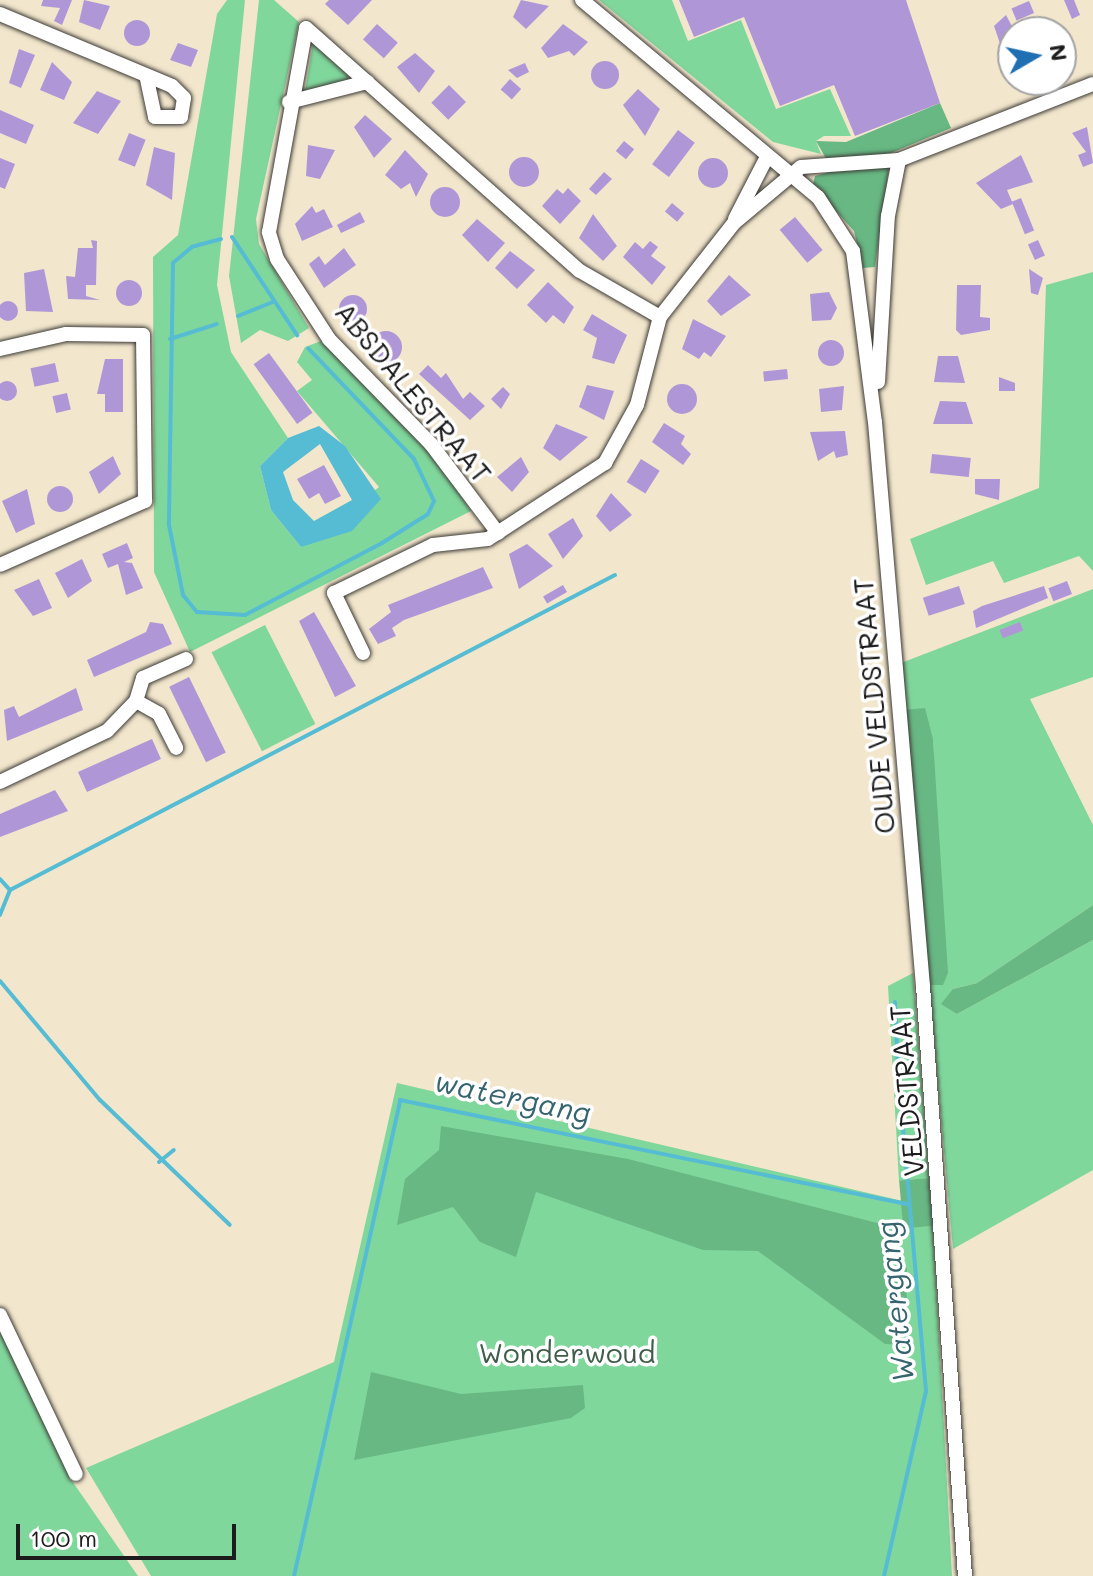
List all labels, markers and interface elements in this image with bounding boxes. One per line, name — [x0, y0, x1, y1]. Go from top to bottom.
north arrow — [997, 16, 1077, 96]
text: N — [1044, 42, 1075, 63]
street label: ABSDALESTRAAT — [329, 295, 499, 489]
street label: OUDE VELDSTRAAT — [845, 577, 901, 835]
street label: VELDSTRAAT — [882, 1004, 930, 1178]
water label: watergang — [432, 1062, 594, 1130]
water label: Watergang — [868, 1220, 920, 1384]
park label: Wonderwoud — [478, 1335, 656, 1369]
scale bar — [20, 1508, 240, 1558]
text: 100 m — [30, 1522, 97, 1553]

